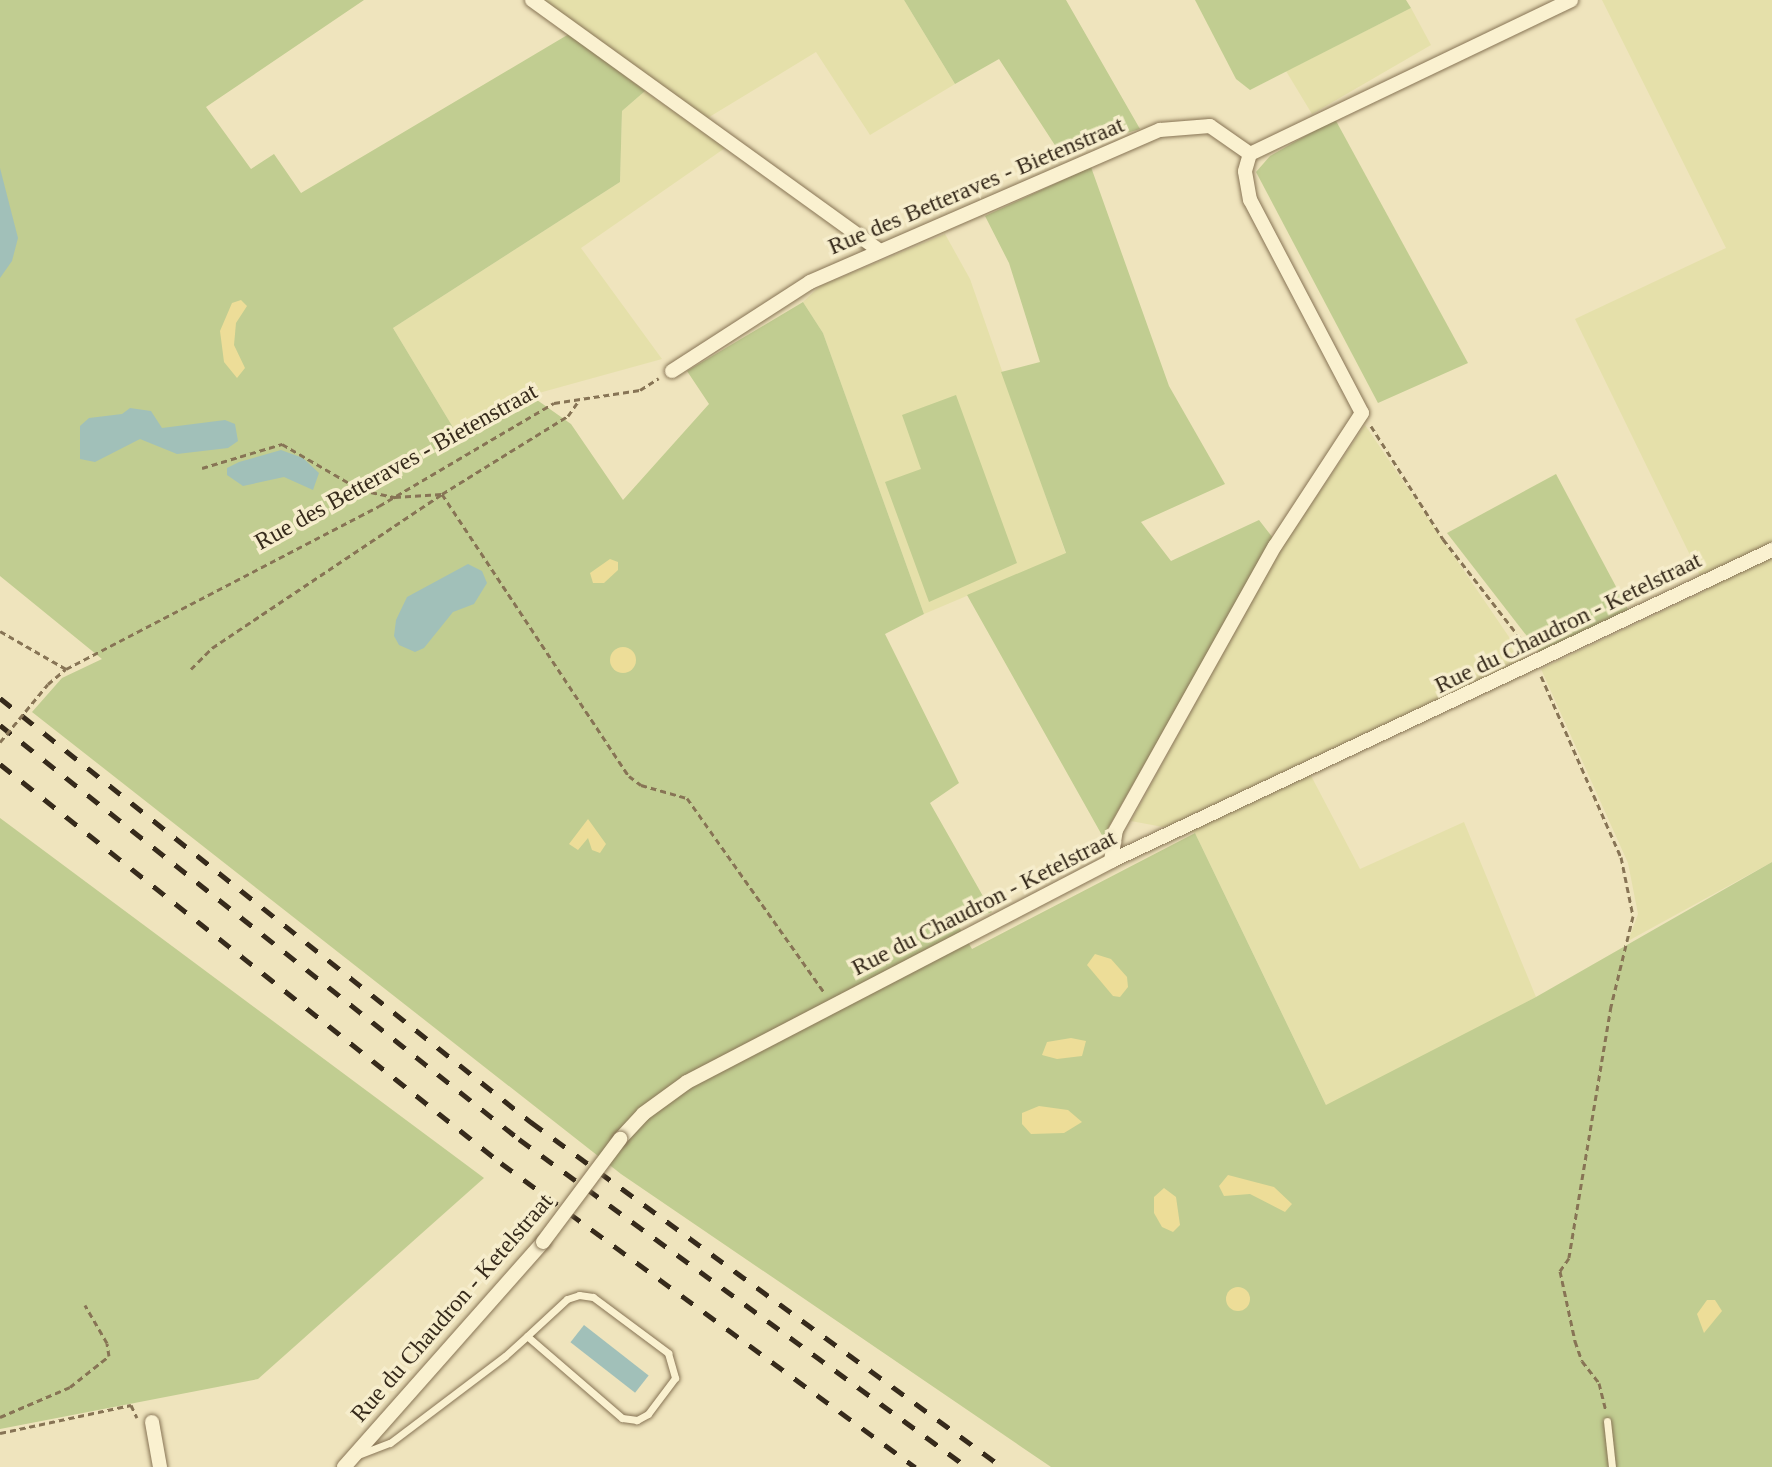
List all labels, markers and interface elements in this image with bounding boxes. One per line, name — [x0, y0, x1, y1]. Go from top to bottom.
street label: Rue des Betteraves - Bietenstraat — [824, 111, 1128, 261]
street label: Rue des Betteraves - Bietenstraat — [250, 377, 542, 557]
street label: Rue du Chaudron - Ketelstraat — [1430, 546, 1706, 700]
street label: Rue du Chaudron - Ketelstraat — [847, 824, 1121, 982]
street label: Rue du Chaudron - Ketelstraat — [345, 1188, 559, 1428]

